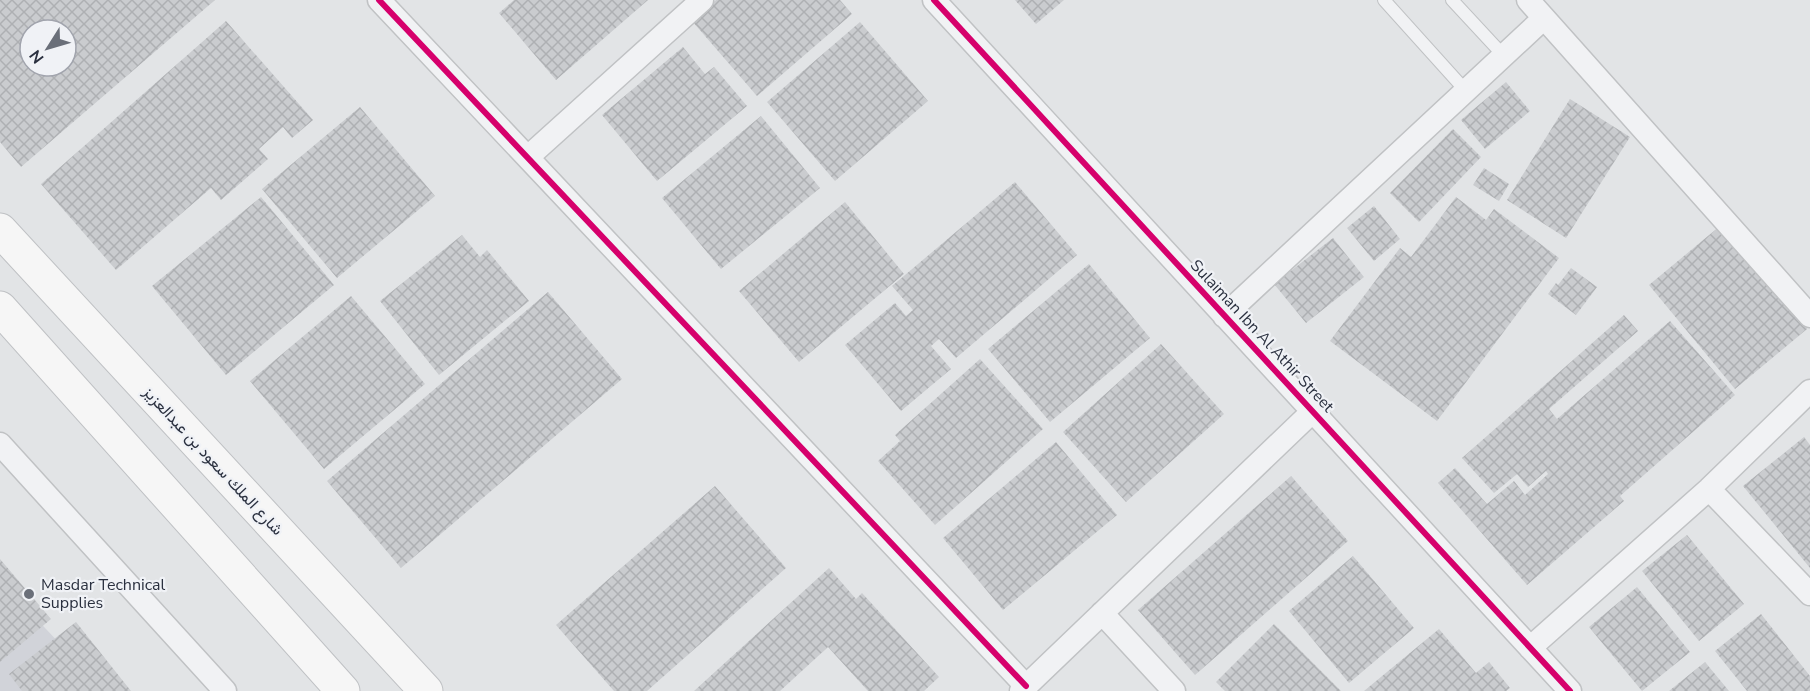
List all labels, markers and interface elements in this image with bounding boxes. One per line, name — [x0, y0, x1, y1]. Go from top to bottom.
north arrow — [18, 18, 78, 78]
text: N — [24, 45, 49, 68]
street label: Sulaiman Ibn Al Athir Street — [1185, 255, 1339, 418]
street label: شارع الملك سعود بن عبدالعزيز — [137, 381, 288, 540]
place label: Masdar Technical Supplies — [41, 574, 166, 614]
marker: Masdar Technical Supplies — [22, 587, 36, 601]

